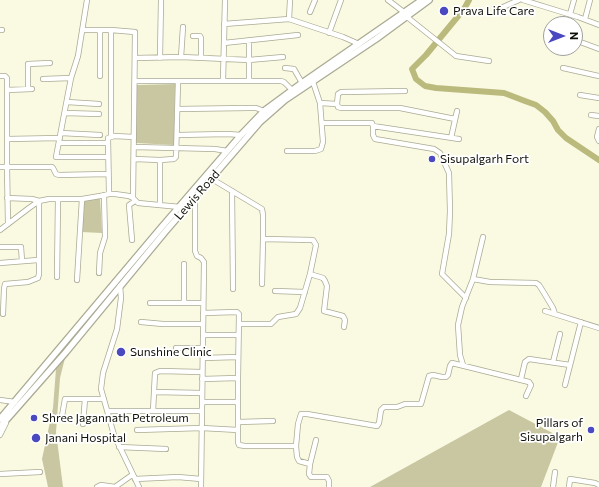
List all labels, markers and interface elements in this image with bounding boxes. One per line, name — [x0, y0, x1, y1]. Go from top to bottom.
place label: Prava Life Care — [453, 4, 534, 18]
marker: Prava Life Care — [438, 5, 450, 17]
north arrow — [543, 16, 583, 56]
text: N — [568, 32, 581, 40]
place label: Sisupalgarh Fort — [440, 152, 529, 166]
marker: Sisupalgarh Fort — [427, 154, 437, 164]
street label: Lewis Road — [171, 167, 223, 223]
place label: Sunshine Clinic — [130, 345, 212, 359]
marker: Sunshine Clinic — [115, 346, 127, 358]
place label: Shree Jagannath Petroleum — [42, 411, 189, 425]
marker: Shree Jagannath Petroleum — [29, 413, 39, 423]
place label: Pillars of Sisupalgarh — [520, 416, 583, 444]
marker: Pillars of Sisupalgarh — [586, 425, 596, 435]
place label: Janani Hospital — [45, 431, 126, 445]
marker: Janani Hospital — [30, 432, 42, 444]

